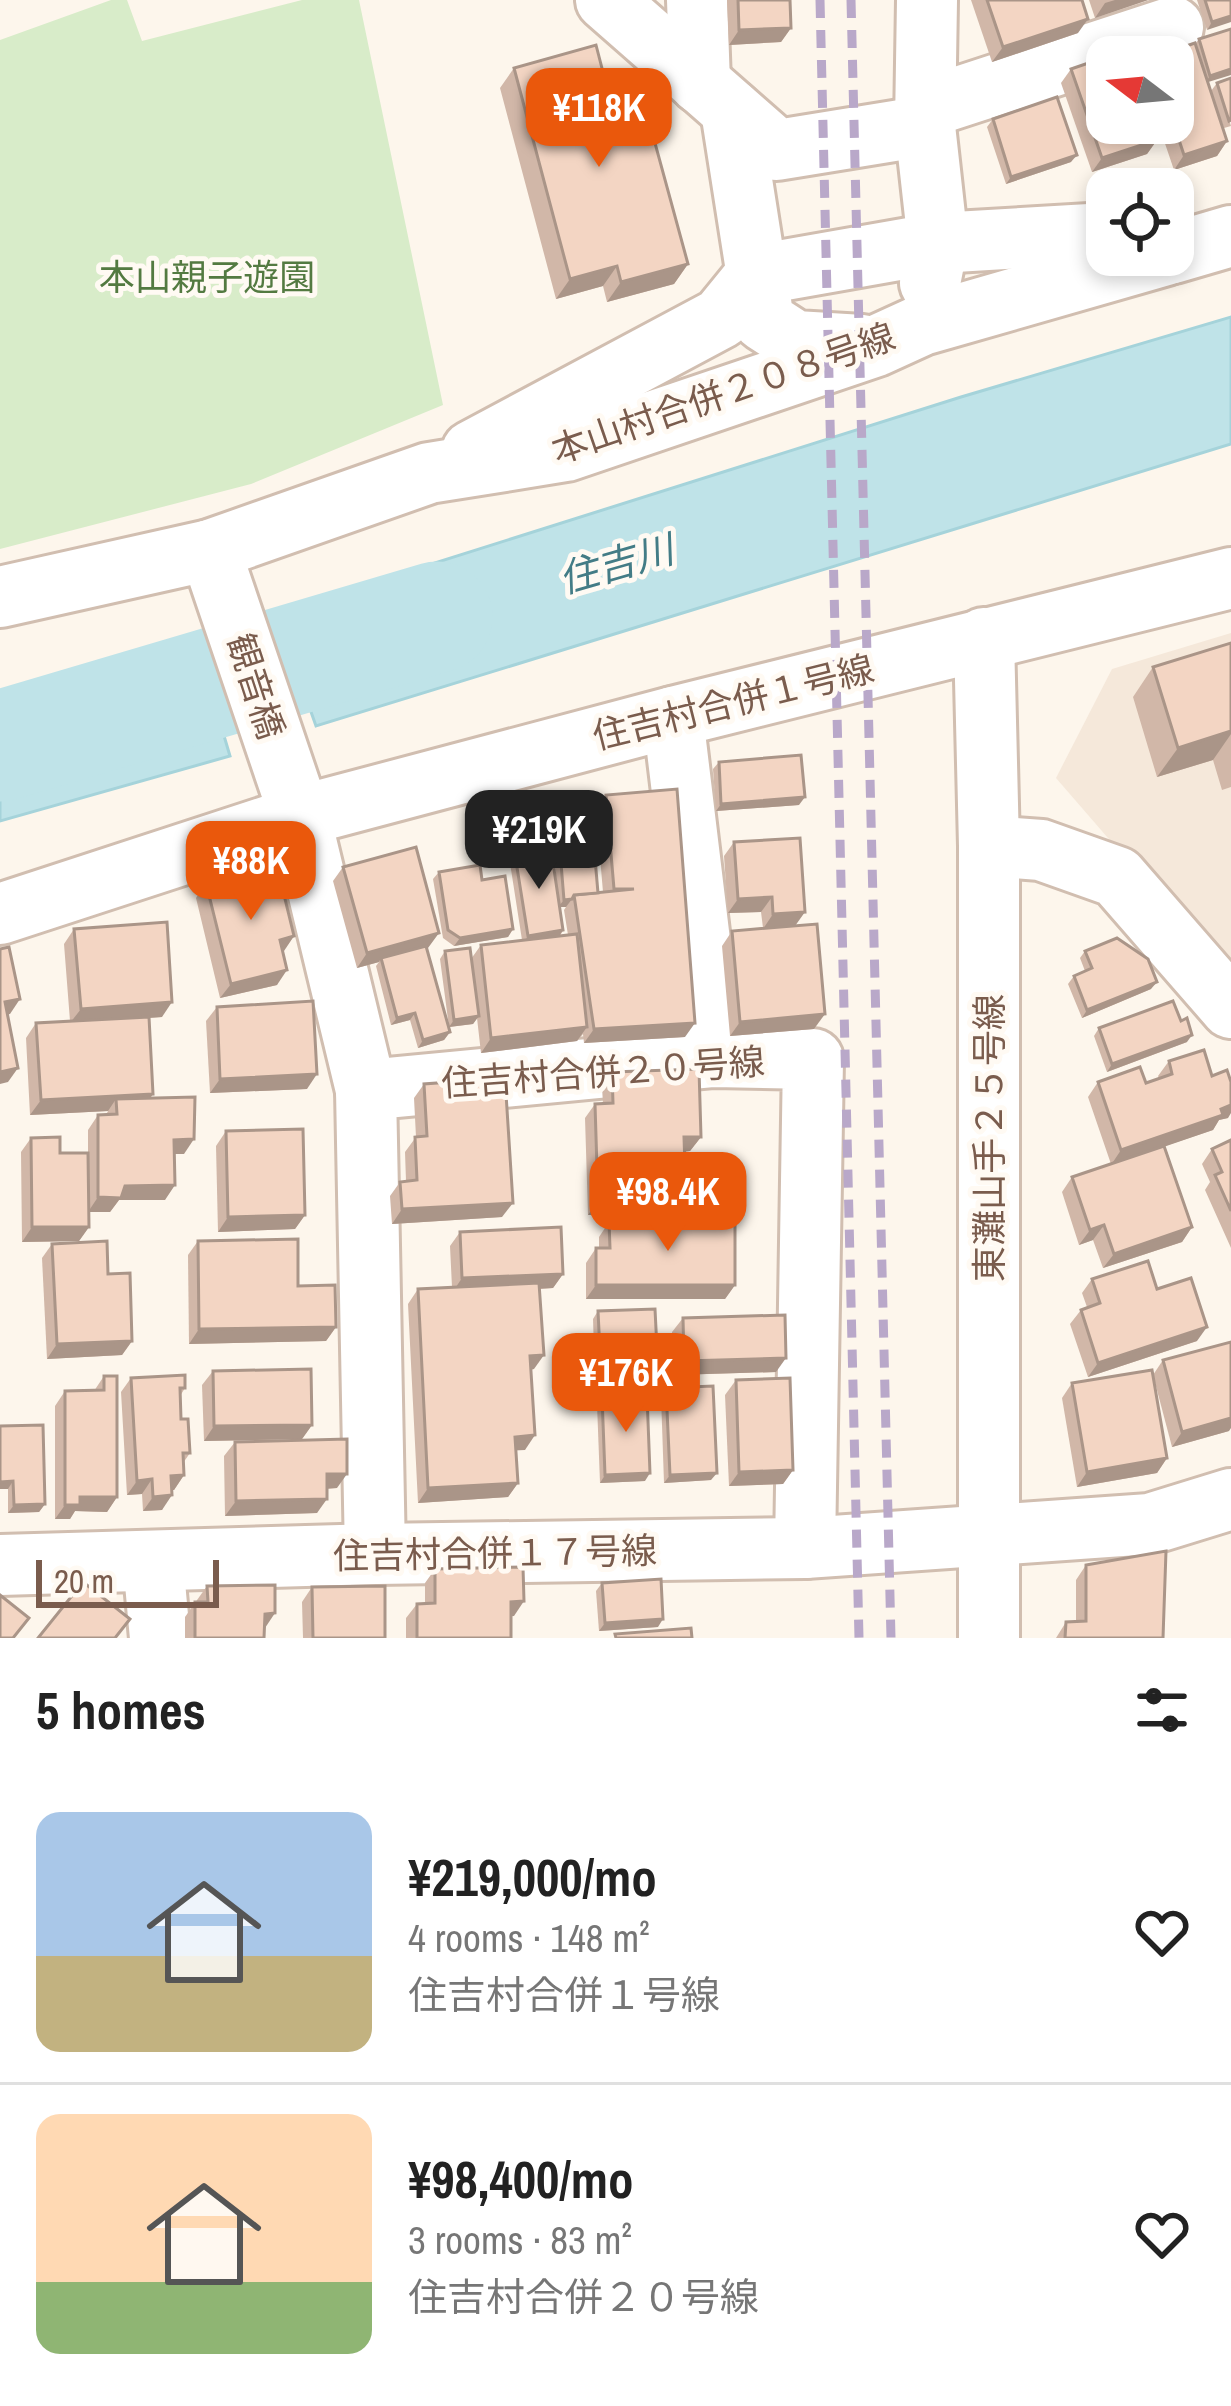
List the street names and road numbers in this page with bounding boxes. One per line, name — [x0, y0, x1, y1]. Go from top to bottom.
street label: 本山村合併２０８号線 — [545, 312, 901, 474]
street label: 観音橋 — [216, 627, 296, 745]
street label: 住吉村合併１号線 — [587, 644, 879, 760]
street label: 東灘山手２５号線 — [965, 994, 1013, 1282]
street label: 住吉村合併２０号線 — [440, 1037, 766, 1107]
street label: 住吉村合併１７号線 — [333, 1526, 657, 1580]

